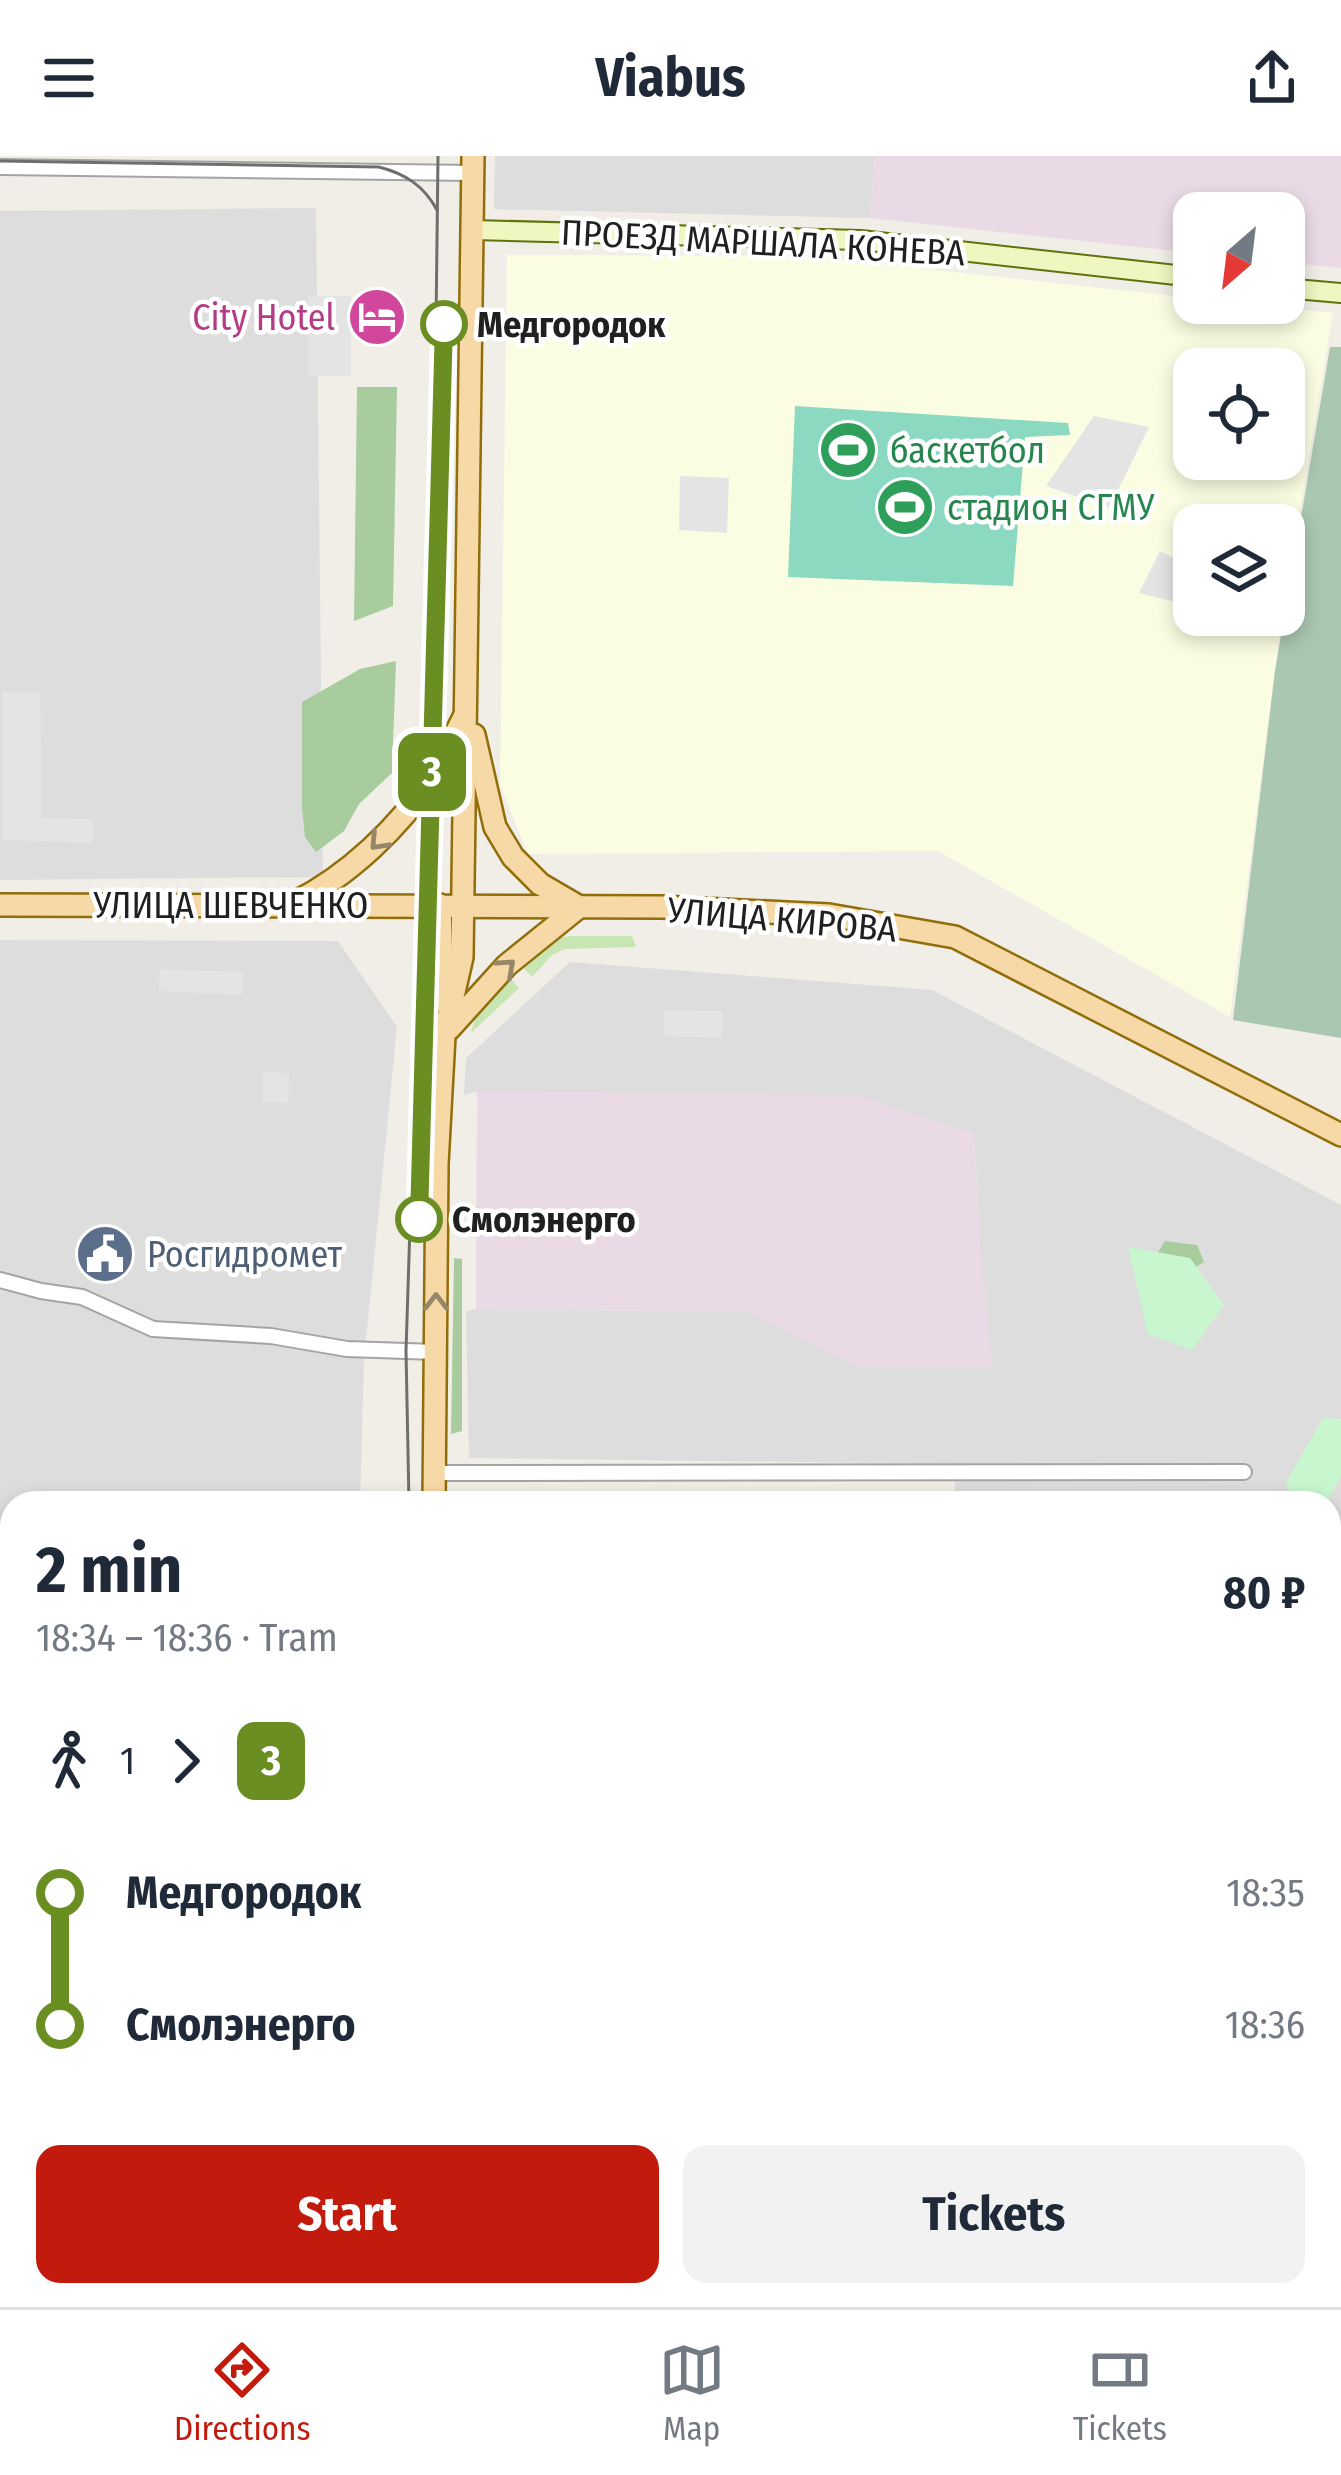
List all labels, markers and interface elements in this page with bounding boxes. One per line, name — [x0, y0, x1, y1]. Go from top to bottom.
icon: menu — [36, 45, 102, 111]
icon: share — [1239, 45, 1305, 111]
text: Viabus — [595, 46, 746, 110]
north arrow — [1173, 192, 1305, 324]
map controls — [1173, 192, 1305, 636]
street label: ПРОЕЗД МАРШАЛА КОНЕВА — [560, 210, 966, 276]
hotel icon: City Hotel — [346, 286, 408, 348]
place label: City Hotel — [192, 296, 335, 340]
marker: Медгородок — [422, 302, 466, 346]
place label: Медгородок — [477, 303, 666, 347]
button: locate — [1173, 348, 1305, 480]
sports icon: баскетбол — [817, 419, 879, 481]
place label: баскетбол — [890, 429, 1045, 473]
sports icon: стадион СГМУ — [874, 476, 936, 538]
place label: стадион СГМУ — [947, 486, 1155, 530]
button: layers — [1173, 504, 1305, 636]
line badge: 3 — [393, 733, 471, 811]
text: 3 — [422, 747, 442, 797]
one-way arrow — [370, 828, 392, 849]
street label: УЛИЦА ШЕВЧЕНКО — [93, 884, 368, 928]
street label: УЛИЦА КИРОВА — [665, 888, 898, 952]
one-way arrow — [493, 960, 514, 981]
marker: Смолэнерго — [397, 1197, 441, 1241]
place label: Смолэнерго — [452, 1198, 636, 1242]
public building icon: Росгидромет — [74, 1223, 136, 1285]
place label: Росгидромет — [147, 1233, 342, 1277]
one-way arrow — [423, 1292, 449, 1310]
text: 2 min — [36, 1530, 182, 1609]
text: 80 ₽ — [1223, 1566, 1305, 1620]
text: 18:34 – 18:36 · Tram — [36, 1615, 338, 1661]
icon: walk — [36, 1728, 102, 1794]
icon: forward — [153, 1728, 219, 1794]
text: 3 — [261, 1736, 281, 1786]
text: 1 — [120, 1738, 135, 1784]
text: Медгородок — [126, 1866, 361, 1920]
text: 18:35 — [1226, 1870, 1305, 1916]
text: Смолэнерго — [126, 1998, 356, 2052]
text: 18:36 — [1225, 2002, 1305, 2048]
button: Start — [36, 2145, 659, 2283]
button: Tickets — [683, 2145, 1305, 2283]
tab: Directions — [174, 2337, 311, 2449]
tab: Map — [659, 2337, 725, 2449]
tab: Tickets — [1073, 2337, 1167, 2449]

